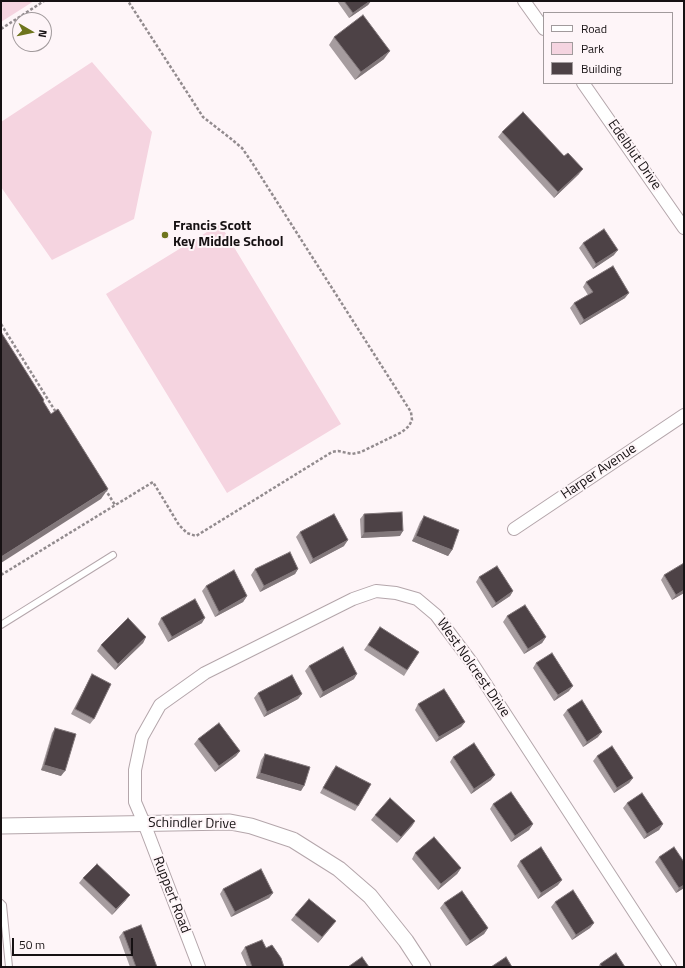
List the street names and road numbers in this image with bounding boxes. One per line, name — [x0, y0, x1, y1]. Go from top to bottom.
street label: Edelblut Drive — [604, 117, 664, 193]
street label: Harper Avenue — [558, 441, 640, 503]
street label: West Nolcrest Drive — [433, 615, 513, 721]
street label: Schindler Drive — [148, 815, 236, 833]
street label: Ruppert Road — [149, 854, 193, 936]

